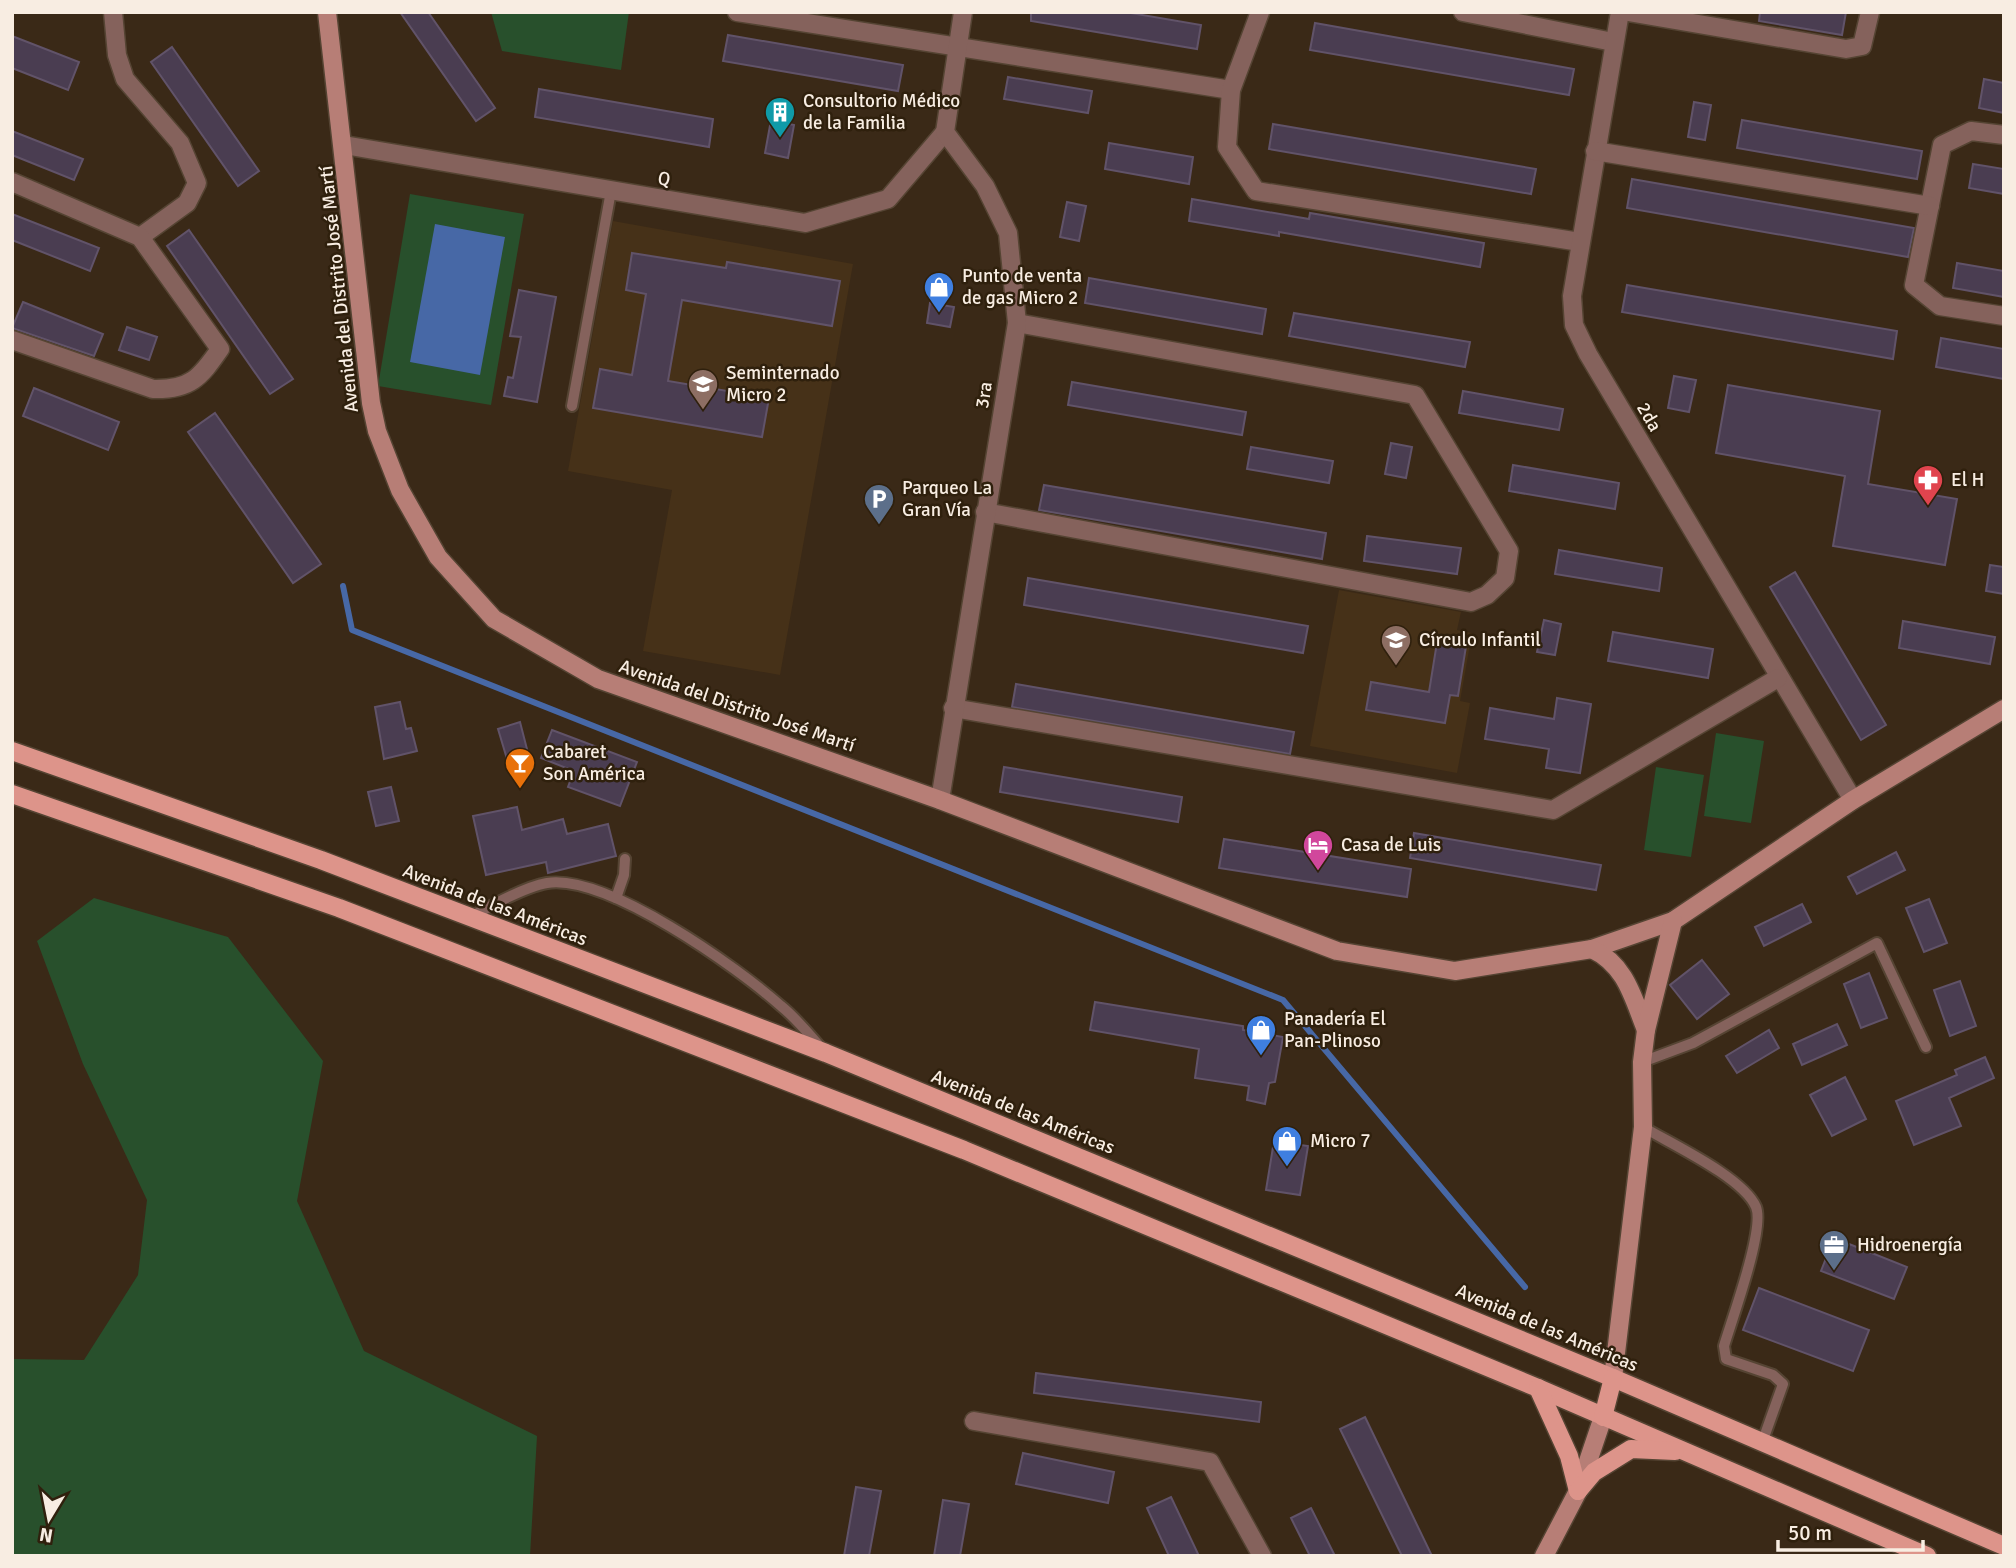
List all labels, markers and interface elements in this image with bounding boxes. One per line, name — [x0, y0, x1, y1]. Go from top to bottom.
place label: Consultorio Médico de la Familia — [803, 89, 960, 135]
building icon: Consultorio Médico de la Familia — [763, 95, 797, 139]
street label: Avenida del Distrito José Martí — [314, 164, 364, 414]
street label: Q — [656, 166, 672, 192]
place label: Punto de venta de gas Micro 2 — [962, 264, 1082, 310]
shop icon: Punto de venta de gas Micro 2 — [922, 270, 956, 314]
place label: Seminternado Micro 2 — [726, 361, 840, 407]
school or university icon: Seminternado Micro 2 — [686, 367, 720, 411]
street label: 3ra — [970, 380, 998, 410]
street label: 2da — [1631, 398, 1667, 436]
pharmacy icon: El H — [1911, 463, 1945, 507]
place label: El H — [1951, 468, 1984, 492]
place label: Parqueo La Gran Vía — [902, 476, 992, 522]
parking icon: Parqueo La Gran Vía — [862, 482, 896, 526]
school or university icon: Círculo Infantil — [1379, 623, 1413, 667]
place label: Círculo Infantil — [1419, 628, 1541, 652]
street label: Avenida del Distrito José Martí — [616, 654, 859, 758]
place label: Cabaret Son América — [543, 740, 645, 786]
bar icon: Cabaret Son América — [503, 746, 537, 790]
hotel icon: Casa de Luis — [1301, 828, 1335, 872]
place label: Casa de Luis — [1341, 833, 1441, 857]
street label: Avenida de las Américas — [399, 859, 591, 951]
place label: Panadería El Pan-Plinoso — [1284, 1007, 1386, 1053]
shop icon: Panadería El Pan-Plinoso — [1244, 1013, 1278, 1057]
street label: Avenida de las Américas — [928, 1064, 1118, 1160]
shop icon: Micro 7 — [1270, 1124, 1304, 1168]
place label: Micro 7 — [1310, 1129, 1370, 1153]
office icon: Hidroenergía — [1817, 1228, 1851, 1272]
place label: Hidroenergía — [1857, 1233, 1963, 1257]
street label: Avenida de las Américas — [1452, 1279, 1642, 1377]
north arrow — [14, 1484, 84, 1554]
scale bar — [1778, 1508, 1923, 1552]
text: 50 m — [1788, 1520, 1832, 1546]
text: N — [38, 1522, 55, 1548]

